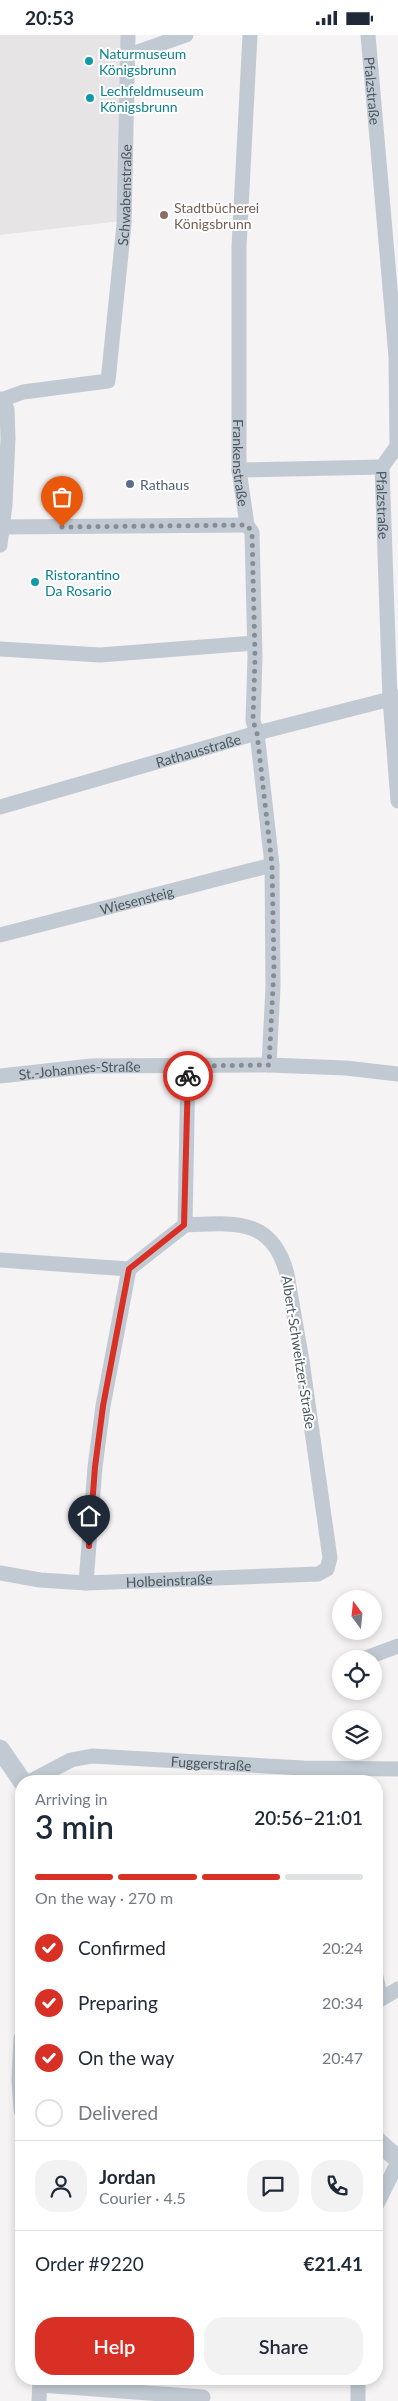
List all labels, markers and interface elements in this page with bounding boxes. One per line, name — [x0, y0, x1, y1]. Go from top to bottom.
text: 20:53 — [25, 6, 74, 29]
place label: Naturmuseum Königsbrunn — [99, 45, 186, 78]
marker: Naturmuseum Königsbrunn — [83, 55, 95, 67]
street label: Pfalzstraße — [361, 56, 384, 126]
place label: Lechfeldmuseum Königsbrunn — [100, 82, 204, 115]
marker: Lechfeldmuseum Königsbrunn — [84, 92, 96, 104]
street label: Schwabenstraße — [113, 144, 134, 246]
place label: Stadtbücherei Königsbrunn — [174, 199, 259, 232]
marker: Stadtbücherei Königsbrunn — [158, 209, 170, 221]
street label: Frankenstraße — [230, 419, 253, 507]
street label: Pfalzstraße — [374, 470, 393, 539]
pin — [41, 476, 83, 527]
place label: Rathaus — [140, 476, 189, 493]
marker: Rathaus — [124, 478, 136, 490]
icon: bag — [48, 483, 76, 511]
place label: Ristorantino Da Rosario — [45, 566, 120, 599]
marker: Ristorantino Da Rosario — [29, 576, 41, 588]
street label: Rathausstraße — [153, 730, 243, 770]
street label: Wiesensteig — [98, 882, 175, 918]
courier — [163, 1051, 213, 1101]
street label: St.-Johannes-Straße — [18, 1057, 141, 1082]
icon: bike — [174, 1062, 202, 1090]
street label: Albert-Schweitzer-Straße — [278, 1274, 320, 1430]
pin — [68, 1495, 110, 1546]
icon: home — [75, 1502, 103, 1530]
street label: Holbeinstraße — [126, 1570, 213, 1590]
north arrow — [332, 1590, 382, 1640]
map controls — [332, 1590, 382, 1760]
button: locate — [332, 1650, 382, 1700]
button: layers — [332, 1710, 382, 1760]
street label: Fuggerstraße — [170, 1752, 252, 1774]
text: Arriving in — [35, 1789, 108, 1808]
text: 20:56–21:01 — [254, 1806, 363, 1829]
text: 3 min — [35, 1807, 114, 1846]
text: On the way · 270 m — [35, 1888, 173, 1907]
icon: check — [35, 1934, 63, 1962]
text: Confirmed — [78, 1936, 166, 1959]
text: 20:24 — [322, 1938, 363, 1957]
icon: check — [35, 1989, 63, 2017]
text: Preparing — [78, 1991, 158, 2014]
text: 20:34 — [322, 1993, 363, 2012]
icon: check — [35, 2044, 63, 2072]
text: On the way — [78, 2046, 174, 2069]
text: 20:47 — [322, 2048, 363, 2067]
text: Delivered — [78, 2101, 158, 2124]
button: person — [35, 2160, 87, 2212]
button: chat — [247, 2160, 299, 2212]
button: phone — [311, 2160, 363, 2212]
text: Jordan — [99, 2165, 156, 2188]
text: Courier · 4.5 — [99, 2188, 186, 2207]
text: Order #9220 — [35, 2252, 144, 2275]
text: €21.41 — [303, 2252, 363, 2275]
button: Help — [35, 2317, 194, 2375]
button: Share — [204, 2317, 363, 2375]

